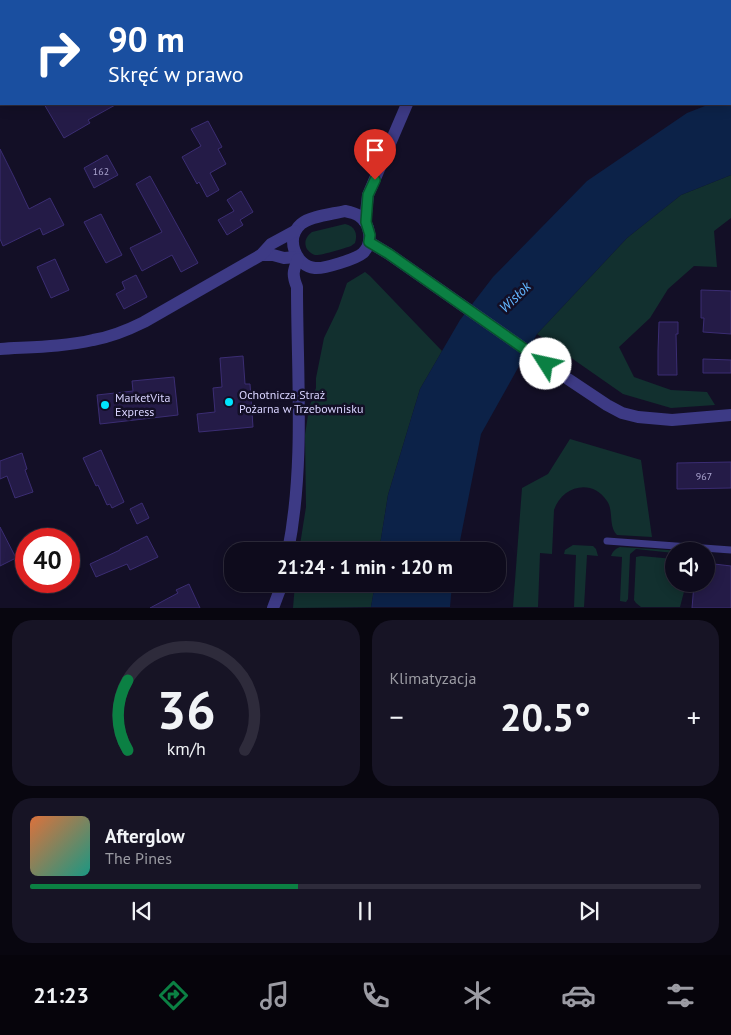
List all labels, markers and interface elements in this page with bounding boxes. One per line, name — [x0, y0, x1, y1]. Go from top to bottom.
text: 90 m — [108, 16, 185, 62]
icon: right — [25, 20, 90, 85]
text: Skręć w prawo — [108, 60, 243, 88]
pin — [354, 129, 396, 180]
icon: arrive — [361, 136, 389, 164]
house number: 162 — [93, 165, 109, 178]
water label: Wisłok — [495, 277, 535, 316]
position arrow — [519, 337, 571, 389]
place label: Ochotnicza Straż Pożarna w Trzebownisku — [239, 387, 363, 416]
place label: MarketVita Express — [115, 390, 170, 419]
marker: Ochotnicza Straż Pożarna w Trzebownisku — [223, 396, 235, 408]
marker: MarketVita Express — [99, 399, 111, 411]
house number: 967 — [696, 470, 712, 483]
speed limit sign: 40 — [15, 528, 80, 593]
map controls — [665, 542, 715, 592]
button: sound — [665, 542, 715, 592]
text: 21:24 · 1 min · 120 m — [277, 555, 453, 579]
text: Klimatyzacja — [390, 668, 476, 688]
text: 36 — [156, 676, 215, 743]
text: 20.5° — [500, 692, 591, 741]
text: − — [390, 698, 404, 735]
text: + — [687, 698, 701, 735]
text: km/h — [166, 737, 205, 760]
text: Afterglow — [105, 824, 185, 848]
text: The Pines — [105, 848, 172, 868]
icon: previous — [128, 897, 156, 925]
icon: pause — [351, 897, 379, 925]
icon: next — [575, 897, 603, 925]
icon: directions — [156, 978, 191, 1013]
icon: music — [257, 978, 292, 1013]
icon: phone — [358, 978, 393, 1013]
icon: climate — [460, 978, 495, 1013]
icon: car — [561, 978, 596, 1013]
icon: filters — [663, 978, 698, 1013]
text: 21:23 — [33, 981, 89, 1009]

